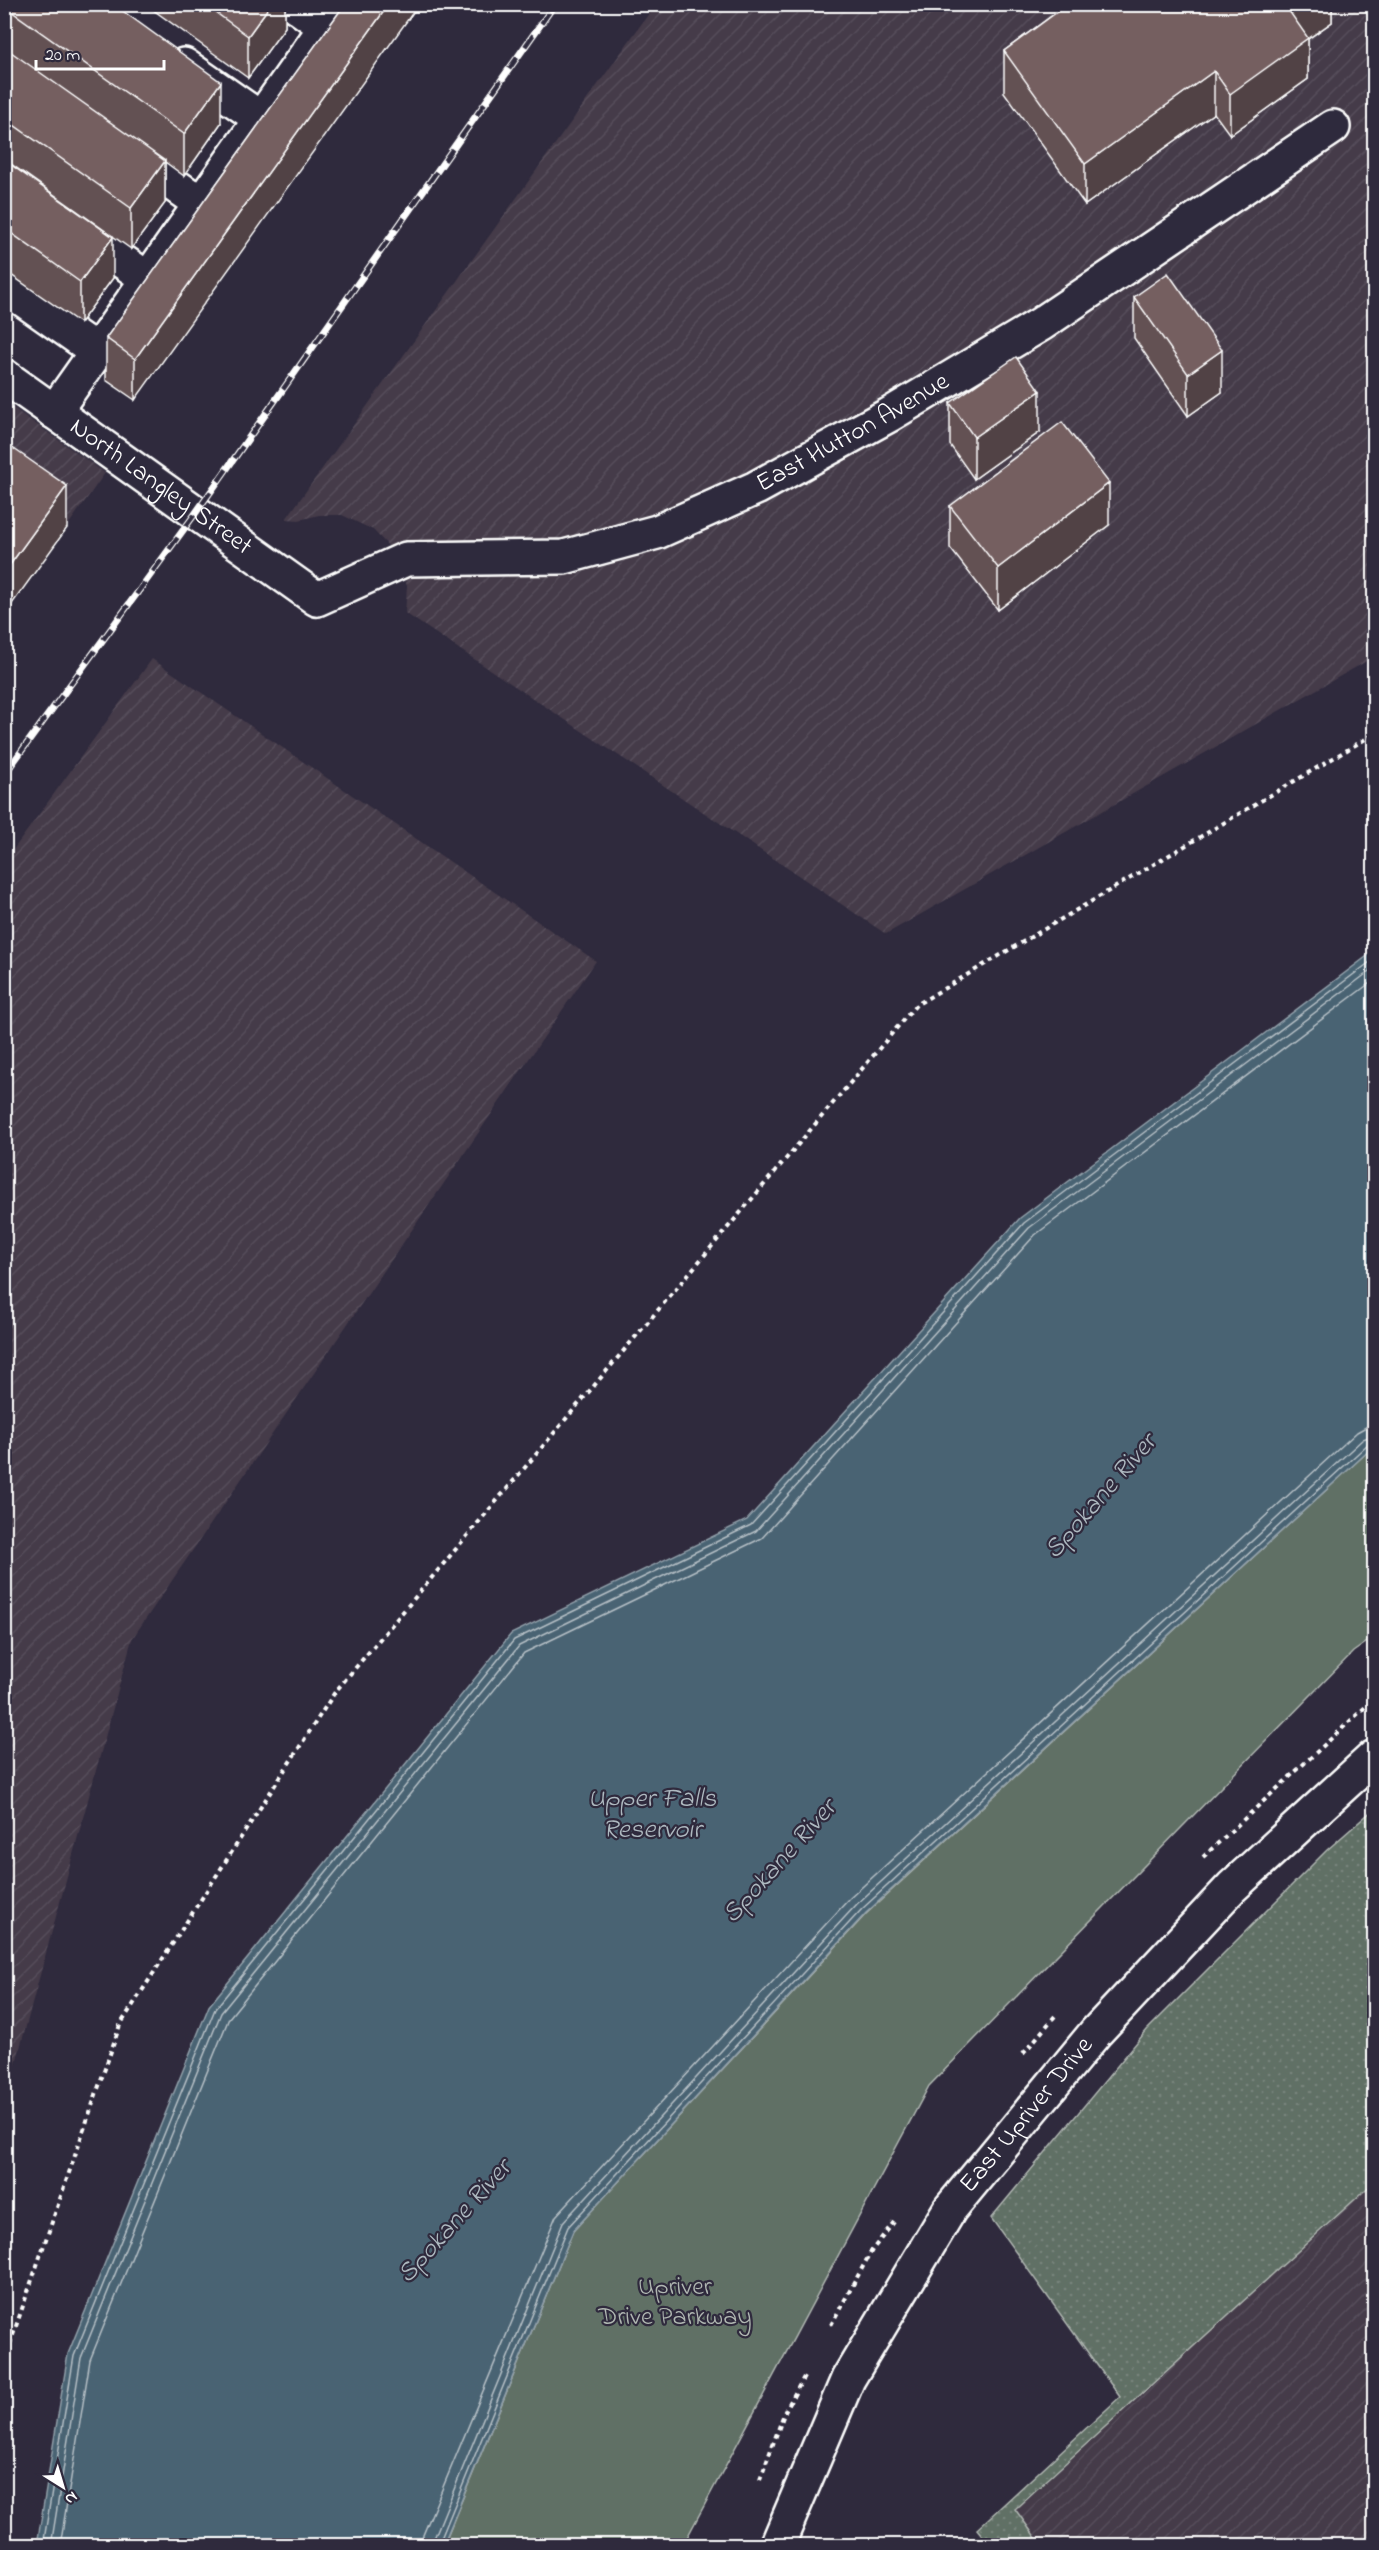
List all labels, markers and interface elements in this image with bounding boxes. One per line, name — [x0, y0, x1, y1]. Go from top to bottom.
scale bar — [36, 33, 164, 71]
text: 20 m — [45, 43, 80, 69]
street label: East Hutton Avenue — [750, 364, 957, 503]
street label: North Langley Street — [61, 409, 260, 566]
water label: Spokane River — [1035, 1423, 1169, 1568]
water label: Upper Falls Reservoir — [588, 1780, 717, 1850]
water label: Spokane River — [714, 1789, 849, 1933]
street label: East Upriver Drive — [951, 2029, 1103, 2202]
water label: Spokane River — [389, 2149, 524, 2293]
park label: Upriver Drive Parkway — [597, 2269, 752, 2337]
north arrow — [33, 2457, 93, 2517]
text: N — [59, 2485, 82, 2510]

